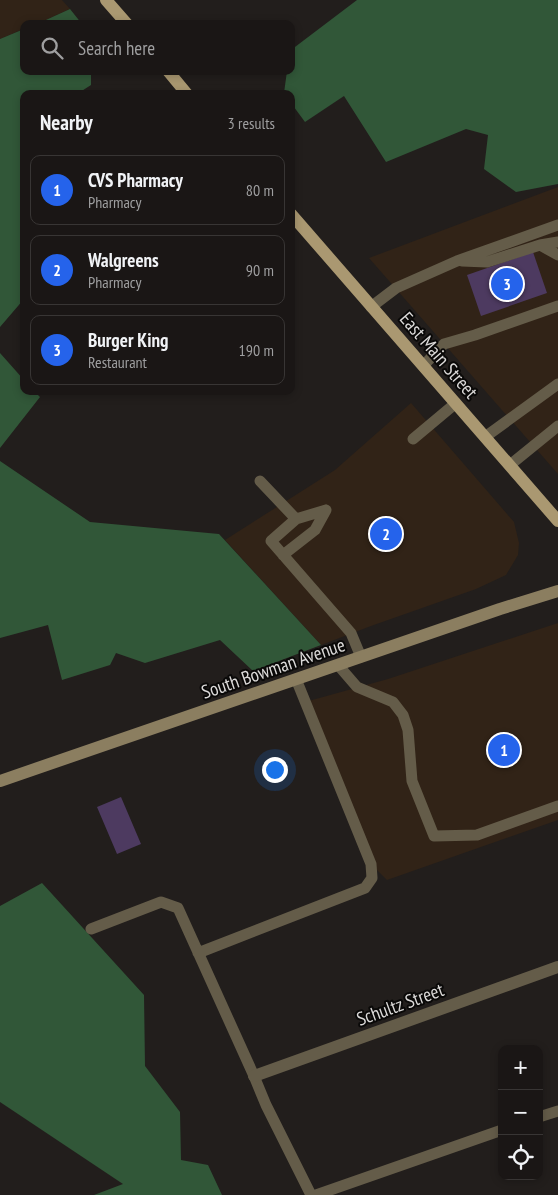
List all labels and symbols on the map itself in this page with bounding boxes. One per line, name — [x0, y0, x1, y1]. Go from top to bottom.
pin: 3 — [491, 265, 523, 303]
street label: East Main Street — [395, 307, 484, 404]
pin: 2 — [370, 515, 402, 553]
street label: South Bowman Avenue — [198, 632, 348, 704]
pin: 1 — [488, 731, 520, 769]
your location — [262, 757, 288, 783]
street label: Schultz Street — [353, 977, 448, 1031]

